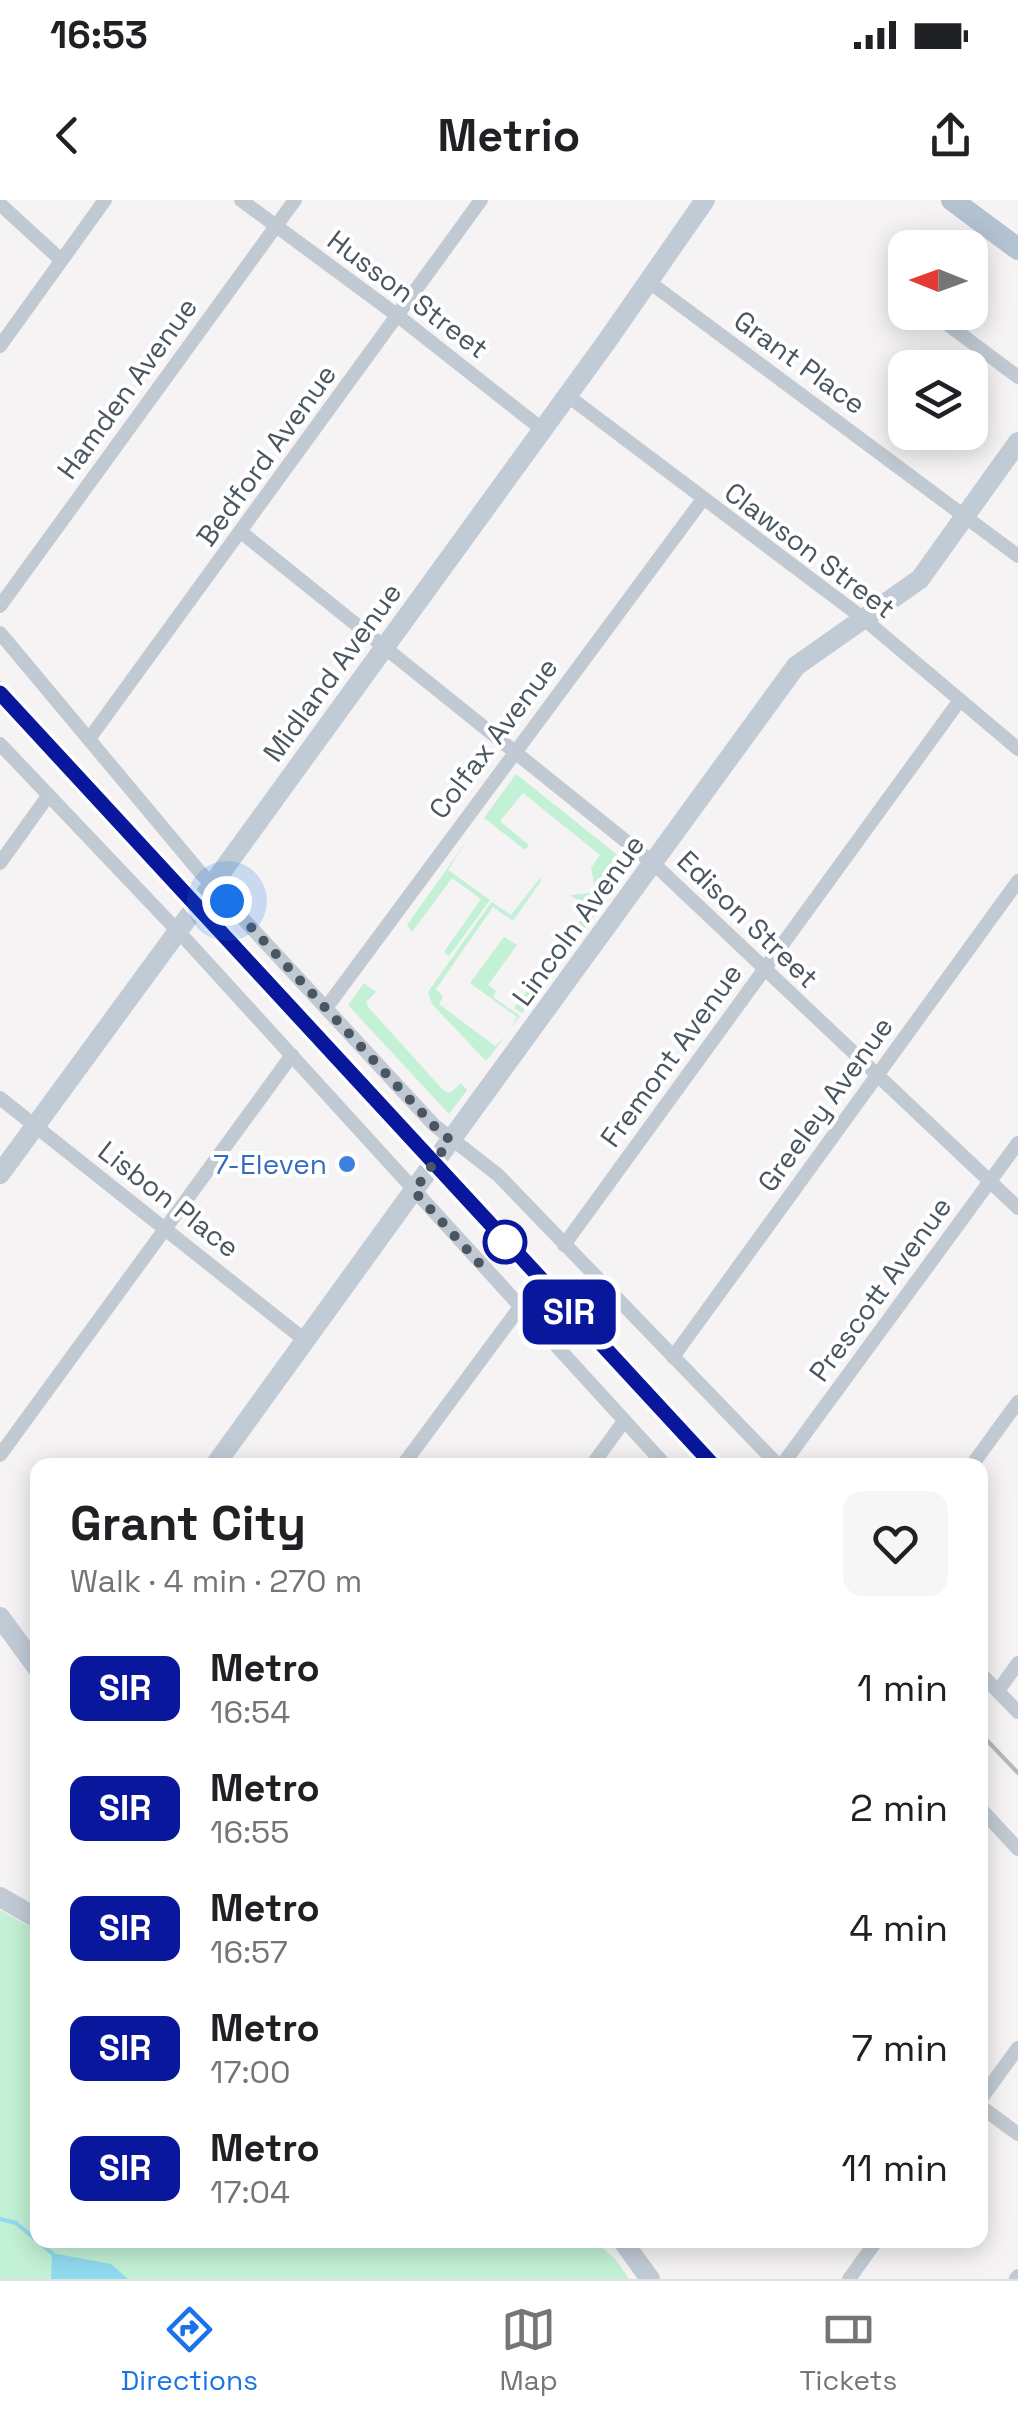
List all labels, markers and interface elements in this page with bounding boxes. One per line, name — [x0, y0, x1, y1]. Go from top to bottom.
text: 16:53 — [50, 11, 148, 59]
text: Metrio — [438, 107, 580, 164]
icon: back — [40, 108, 95, 163]
icon: share — [923, 108, 978, 163]
street label: Husson Street — [320, 222, 496, 366]
north arrow — [888, 230, 988, 330]
map controls — [888, 230, 988, 450]
street label: Hamden Avenue — [49, 290, 205, 486]
street label: Grant Place — [727, 302, 873, 422]
button: layers — [888, 350, 988, 450]
street label: Bedford Avenue — [188, 357, 344, 553]
street label: Clawson Street — [717, 474, 903, 626]
street label: Midland Avenue — [255, 575, 409, 769]
street label: Colfax Avenue — [421, 650, 565, 826]
street label: Lincoln Avenue — [504, 827, 652, 1013]
street label: Edison Street — [670, 843, 826, 995]
your location — [202, 876, 252, 926]
street label: Fremont Avenue — [592, 956, 750, 1154]
street label: Greeley Avenue — [749, 1009, 901, 1199]
street label: Lisbon Place — [91, 1133, 247, 1265]
place label: 7-Eleven — [213, 1146, 327, 1182]
marker: 7-Eleven — [336, 1153, 358, 1175]
street label: Prescott Avenue — [801, 1189, 959, 1389]
unlabelled marker — [484, 1221, 526, 1263]
line badge: SIR — [512, 1280, 626, 1344]
text: SIR — [543, 1290, 595, 1334]
button: heart — [843, 1491, 948, 1596]
text: Grant City — [70, 1493, 306, 1554]
text: Walk · 4 min · 270 m — [70, 1561, 362, 1601]
text: Metro — [210, 1644, 320, 1692]
text: 1 min — [857, 1664, 948, 1712]
text: SIR — [99, 1666, 151, 1710]
text: 16:54 — [210, 1692, 290, 1732]
text: Metro — [210, 1764, 320, 1812]
text: 2 min — [850, 1784, 948, 1832]
text: SIR — [99, 1786, 151, 1830]
text: 16:55 — [210, 1812, 289, 1852]
text: Metro — [210, 1884, 320, 1932]
text: 4 min — [849, 1904, 948, 1952]
text: SIR — [99, 1906, 151, 1950]
text: 16:57 — [210, 1932, 288, 1972]
text: Metro — [210, 2004, 320, 2052]
text: 7 min — [852, 2024, 948, 2072]
text: SIR — [99, 2026, 151, 2070]
text: 17:00 — [210, 2052, 291, 2092]
text: Metro — [210, 2124, 320, 2172]
text: 11 min — [841, 2144, 948, 2192]
text: SIR — [99, 2146, 151, 2190]
text: 17:04 — [210, 2172, 290, 2212]
tab: Directions — [121, 2302, 258, 2398]
tab: Map — [500, 2302, 558, 2398]
tab: Tickets — [799, 2302, 897, 2398]

